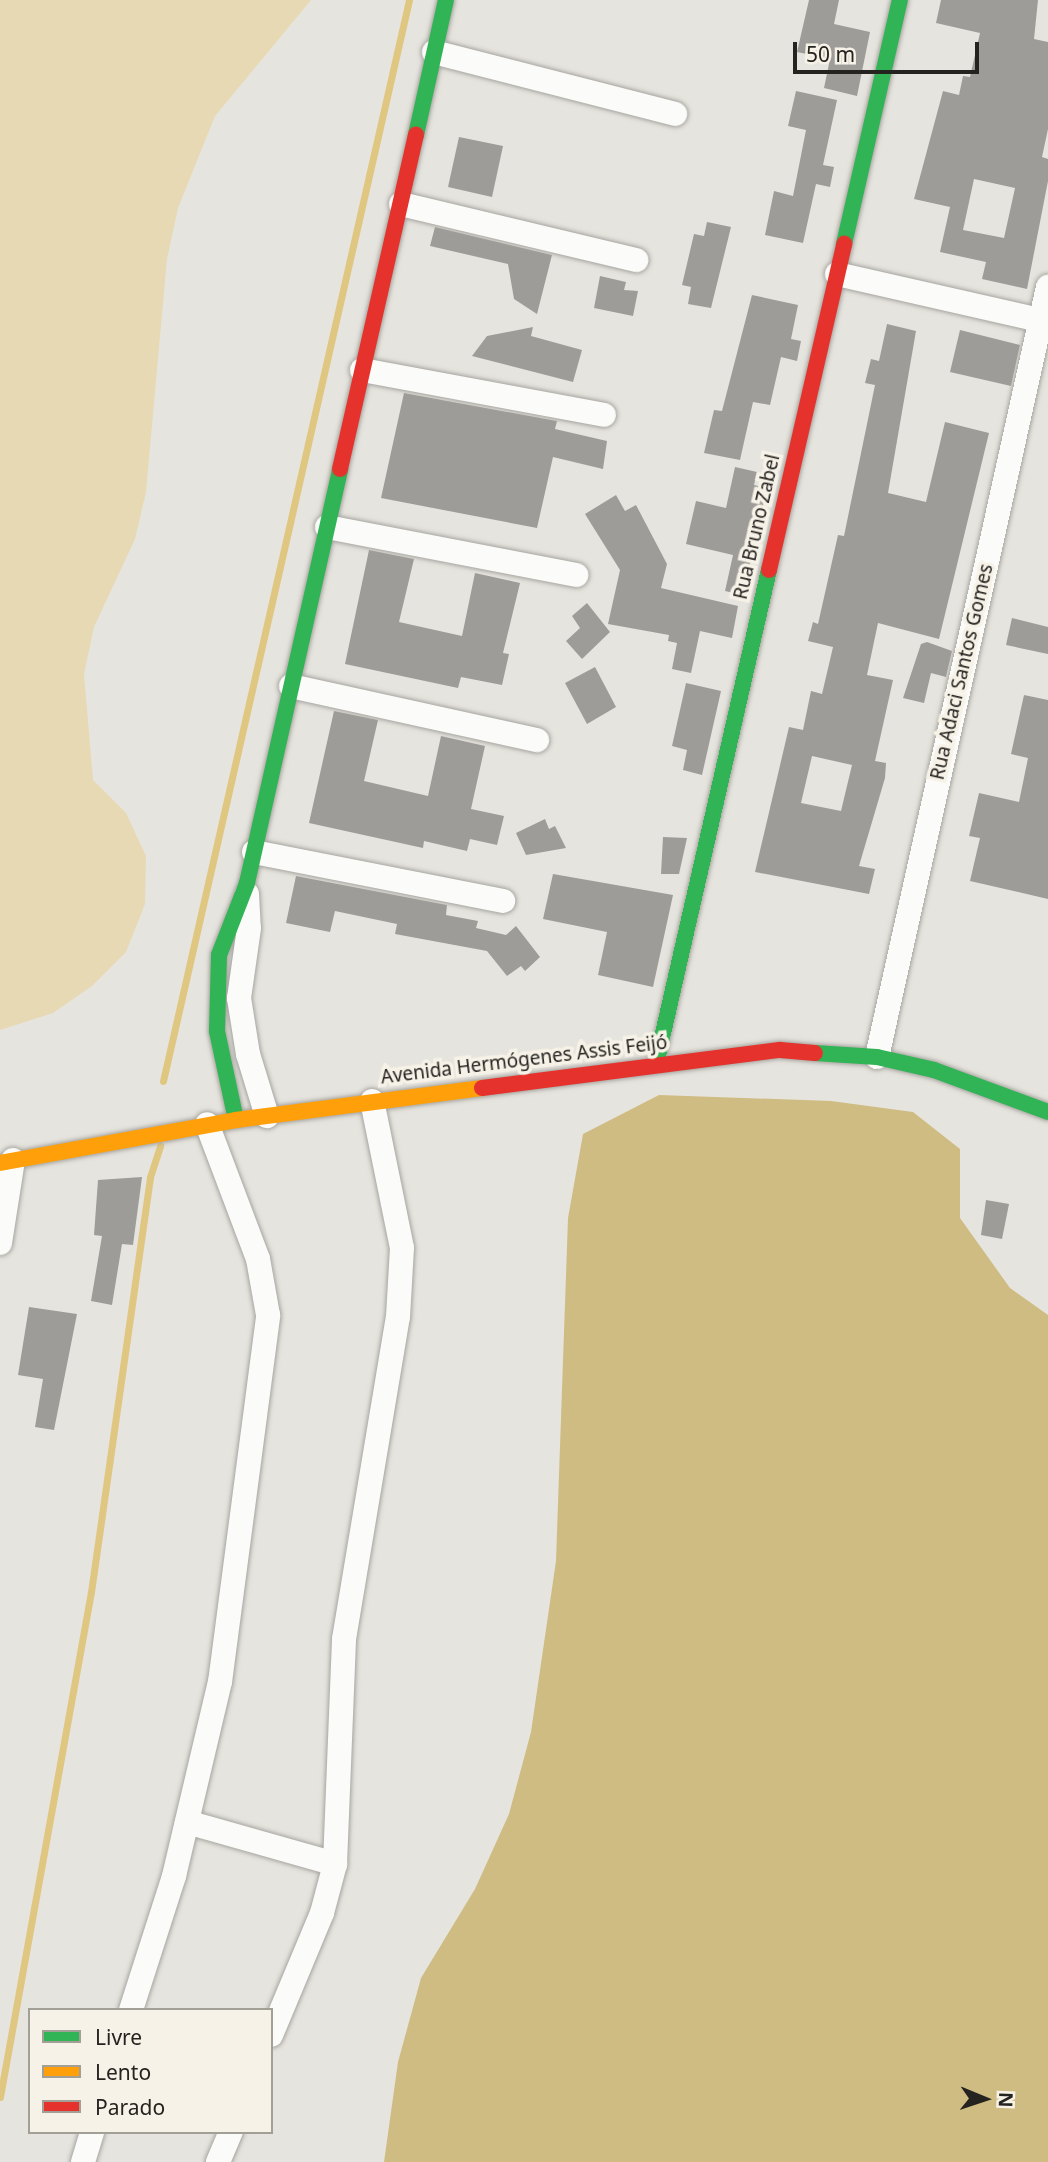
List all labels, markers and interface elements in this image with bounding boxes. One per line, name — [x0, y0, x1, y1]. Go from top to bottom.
scale bar — [796, 28, 982, 72]
text: 50 m — [806, 40, 855, 68]
street label: Rua Bruno Zabel — [729, 452, 785, 602]
street label: Rua Adaci Santos Gomes — [926, 562, 998, 782]
street label: Avenida Hermógenes Assis Feijó — [379, 1031, 669, 1089]
legend — [28, 2008, 273, 2134]
text: Livre — [95, 2023, 142, 2051]
text: Lento — [95, 2058, 151, 2086]
north arrow — [950, 2064, 1020, 2134]
text: N — [993, 2092, 1019, 2108]
text: Parado — [95, 2093, 165, 2121]

